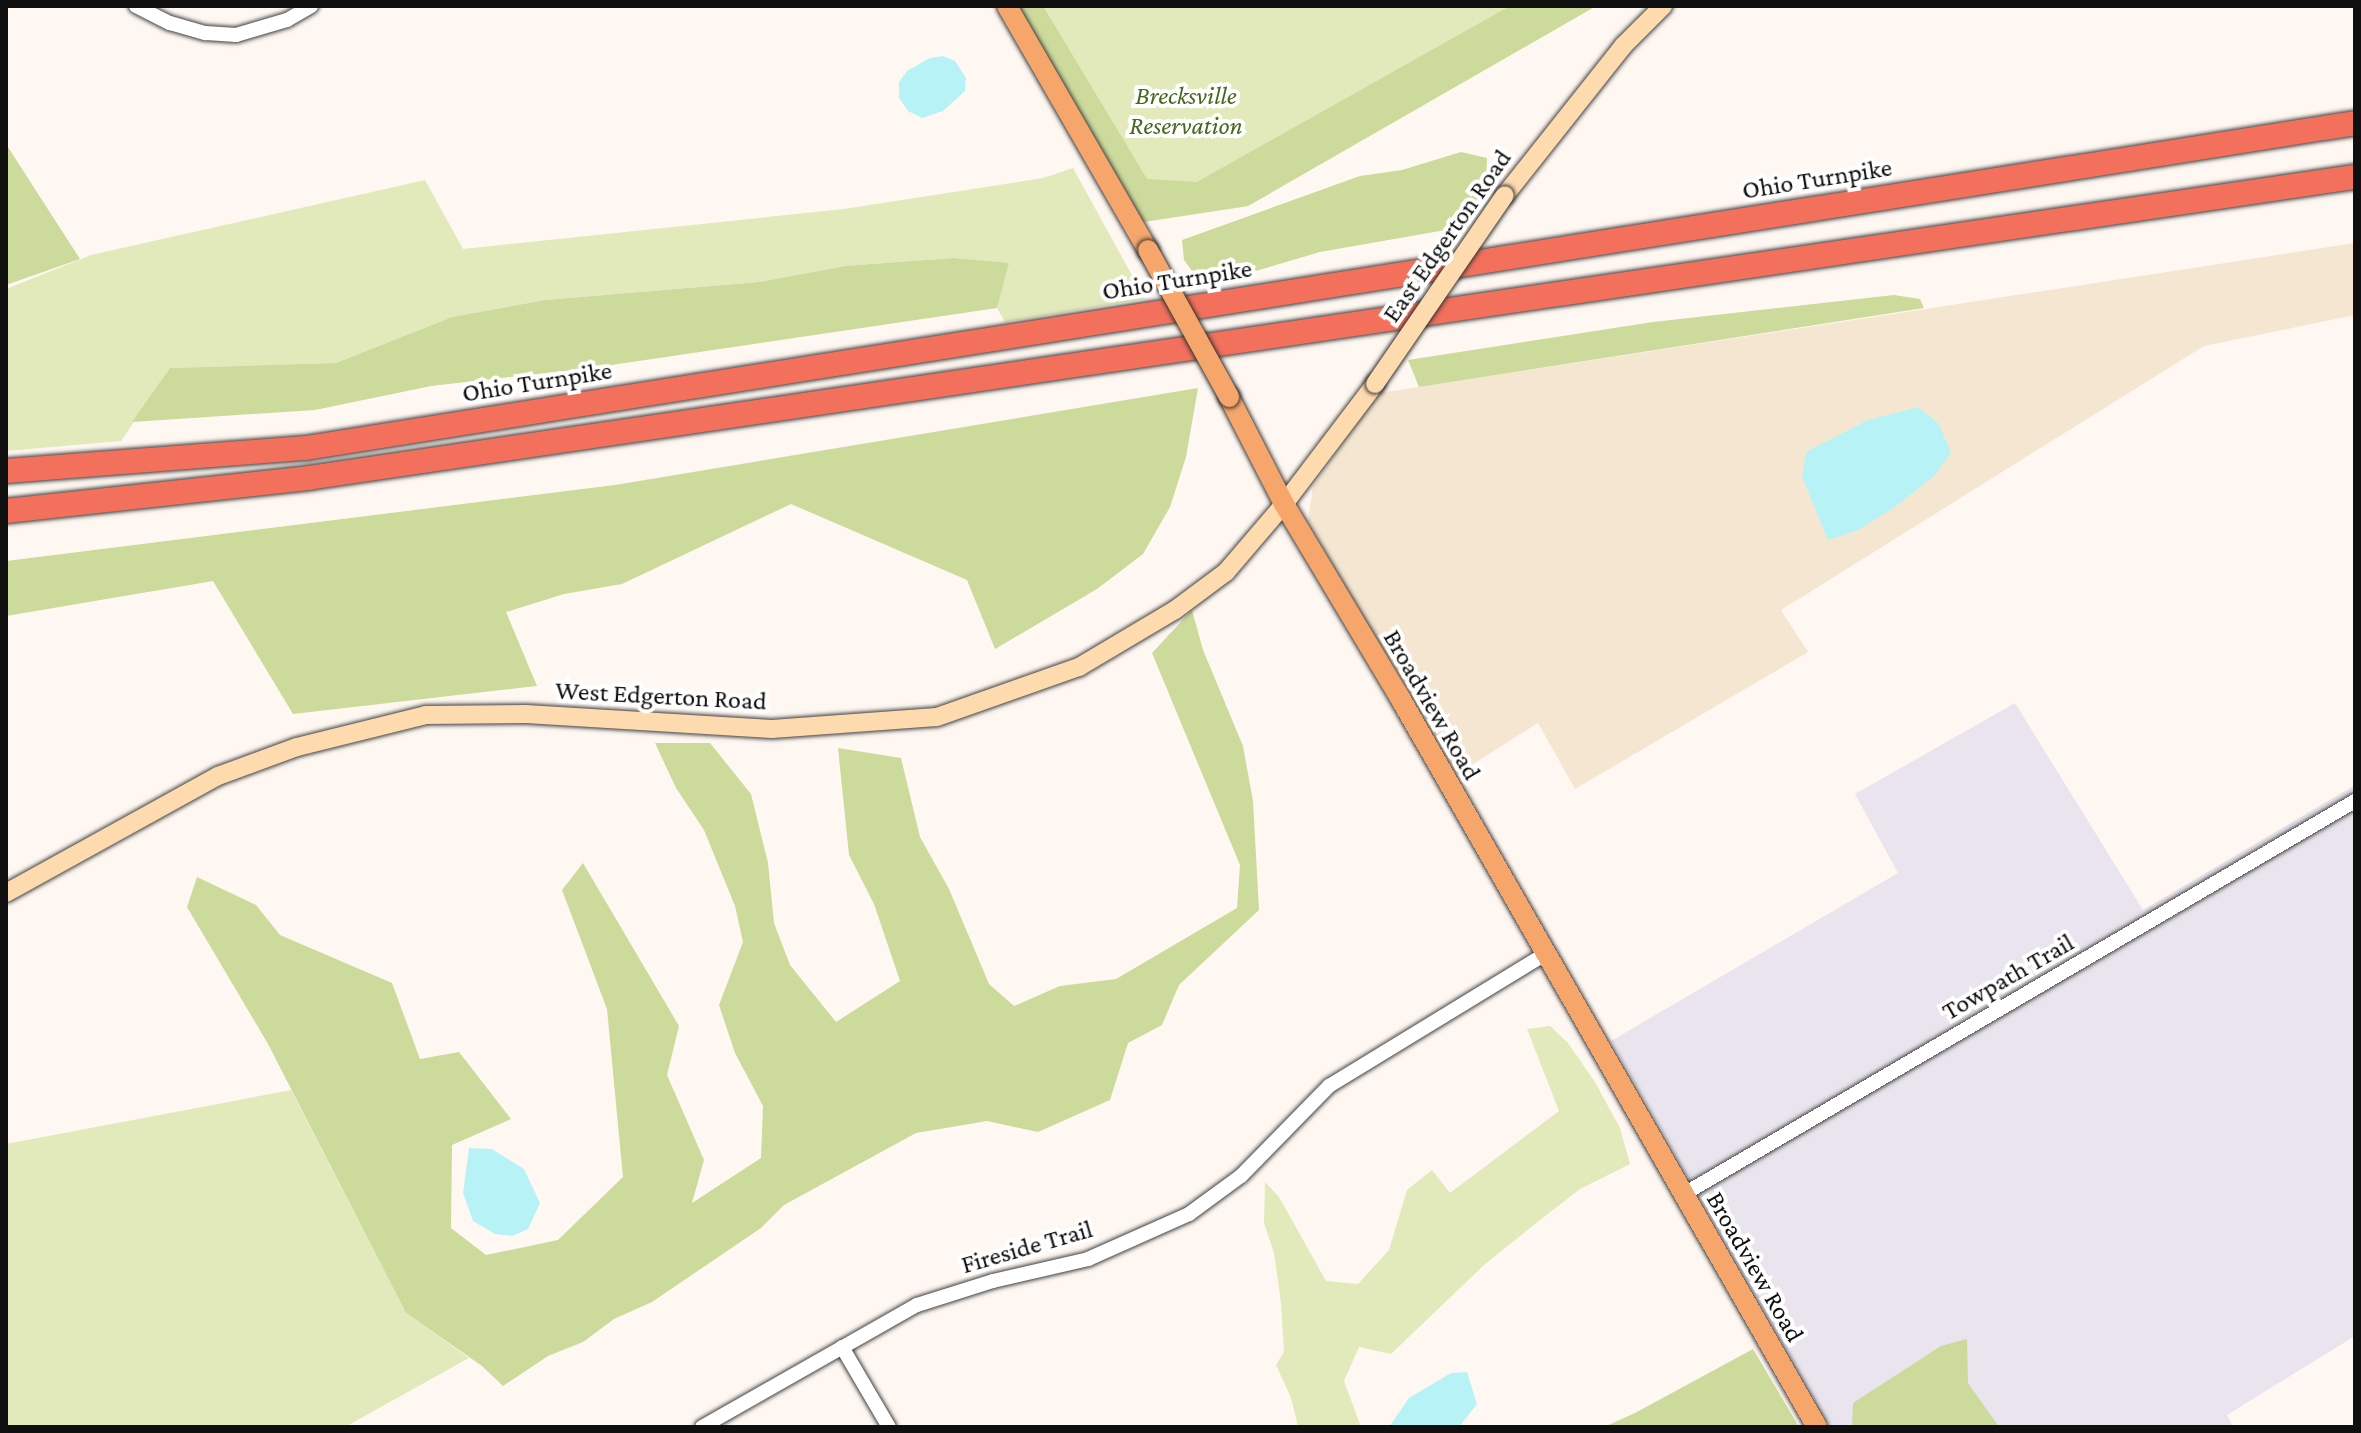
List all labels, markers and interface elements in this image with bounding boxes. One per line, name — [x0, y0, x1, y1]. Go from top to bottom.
park label: Brecksville Reservation — [1129, 80, 1243, 142]
street label: East Edgerton Road — [1376, 144, 1518, 328]
street label: Ohio Turnpike — [1740, 152, 1894, 206]
street label: Ohio Turnpike — [1100, 253, 1254, 307]
street label: Ohio Turnpike — [460, 355, 614, 409]
street label: Broadview Road — [1376, 624, 1488, 786]
street label: West Edgerton Road — [554, 675, 768, 717]
street label: Towpath Trail — [1937, 927, 2079, 1027]
street label: Broadview Road — [1699, 1186, 1811, 1348]
street label: Fireside Trail — [958, 1213, 1096, 1281]

